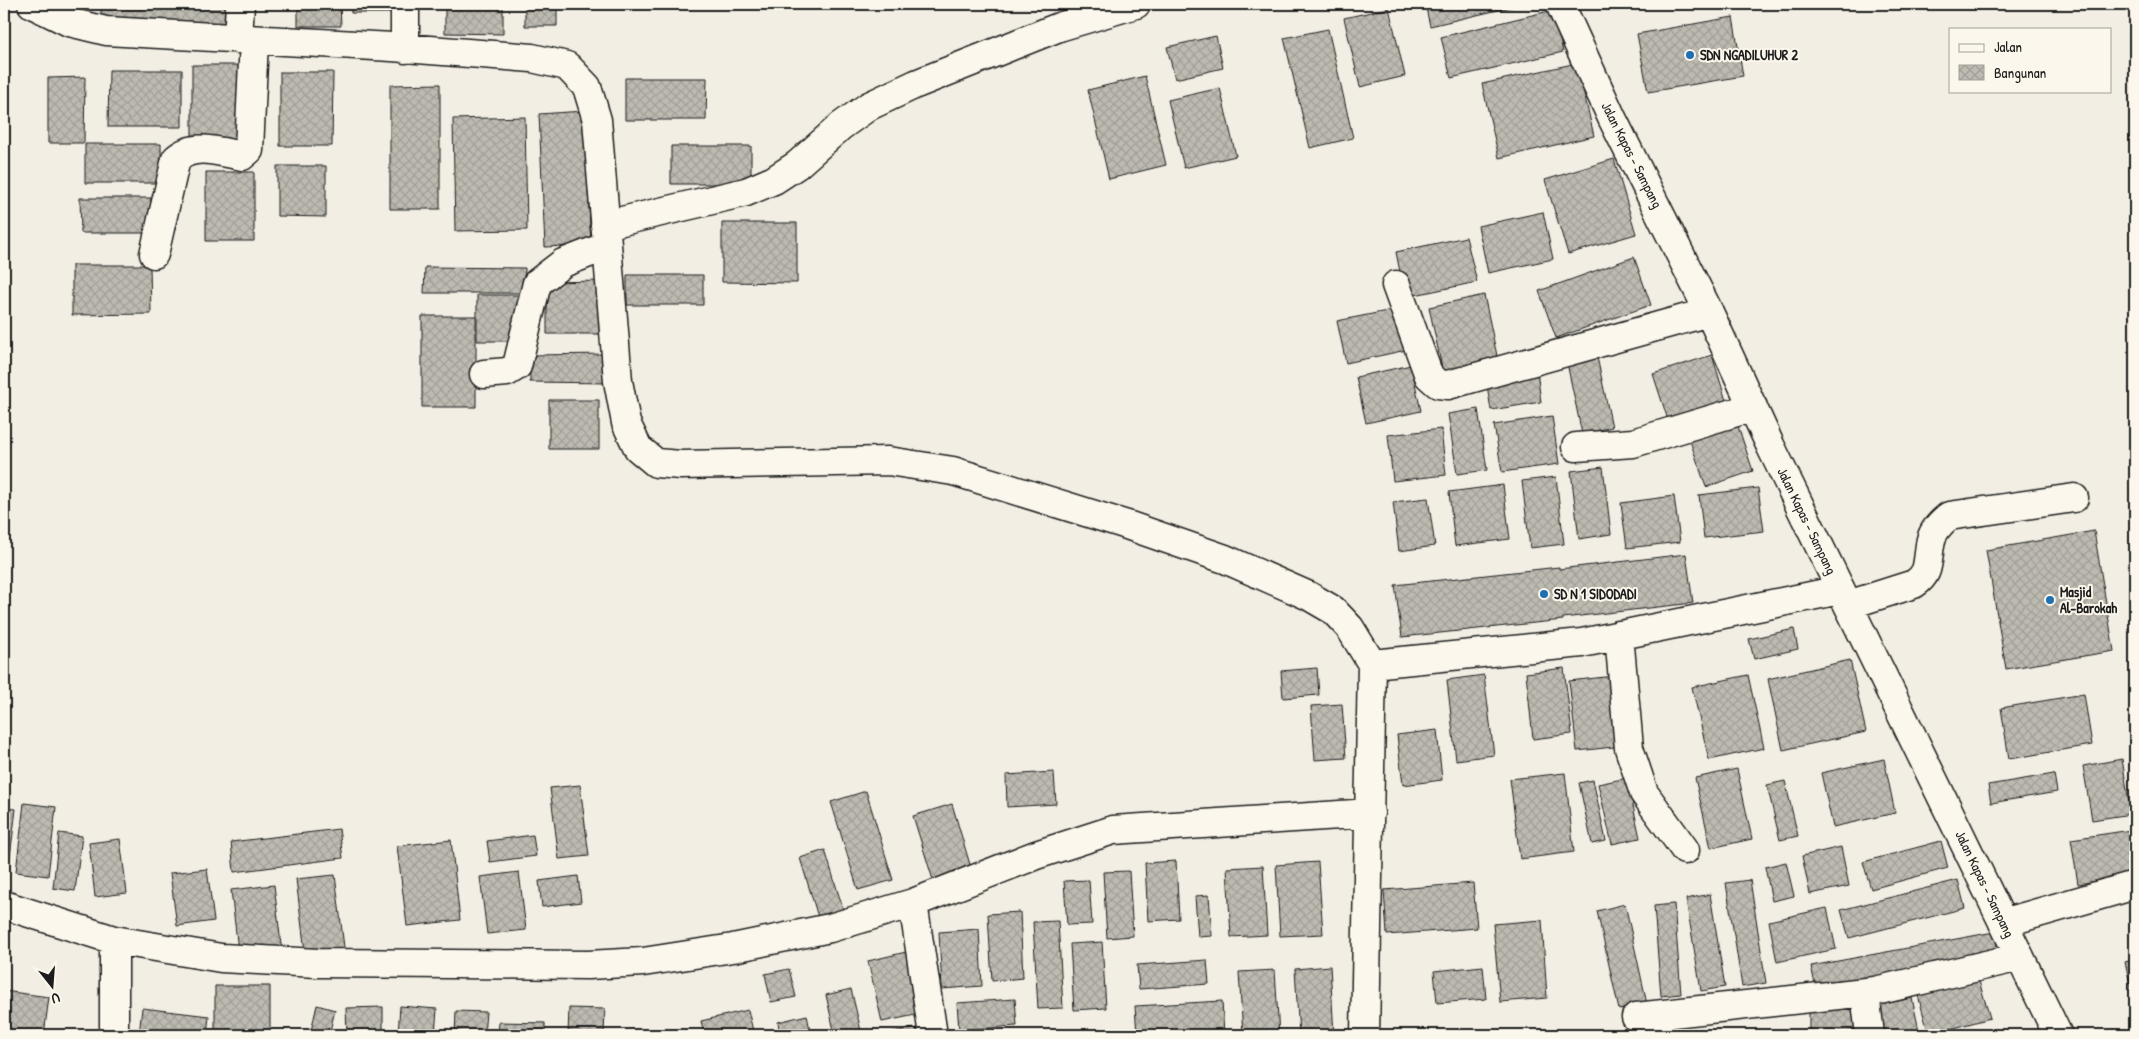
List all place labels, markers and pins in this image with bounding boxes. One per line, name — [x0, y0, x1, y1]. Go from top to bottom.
place label: SDN NGADILUHUR 2 — [1700, 45, 1798, 64]
marker: SDN NGADILUHUR 2 — [1684, 49, 1696, 61]
place label: Masjid Al-Barokah — [2060, 582, 2117, 617]
place label: SD N 1 SIDODADI — [1554, 584, 1637, 603]
marker: SD N 1 SIDODADI — [1538, 588, 1550, 600]
marker: Masjid Al-Barokah — [2044, 594, 2056, 606]

